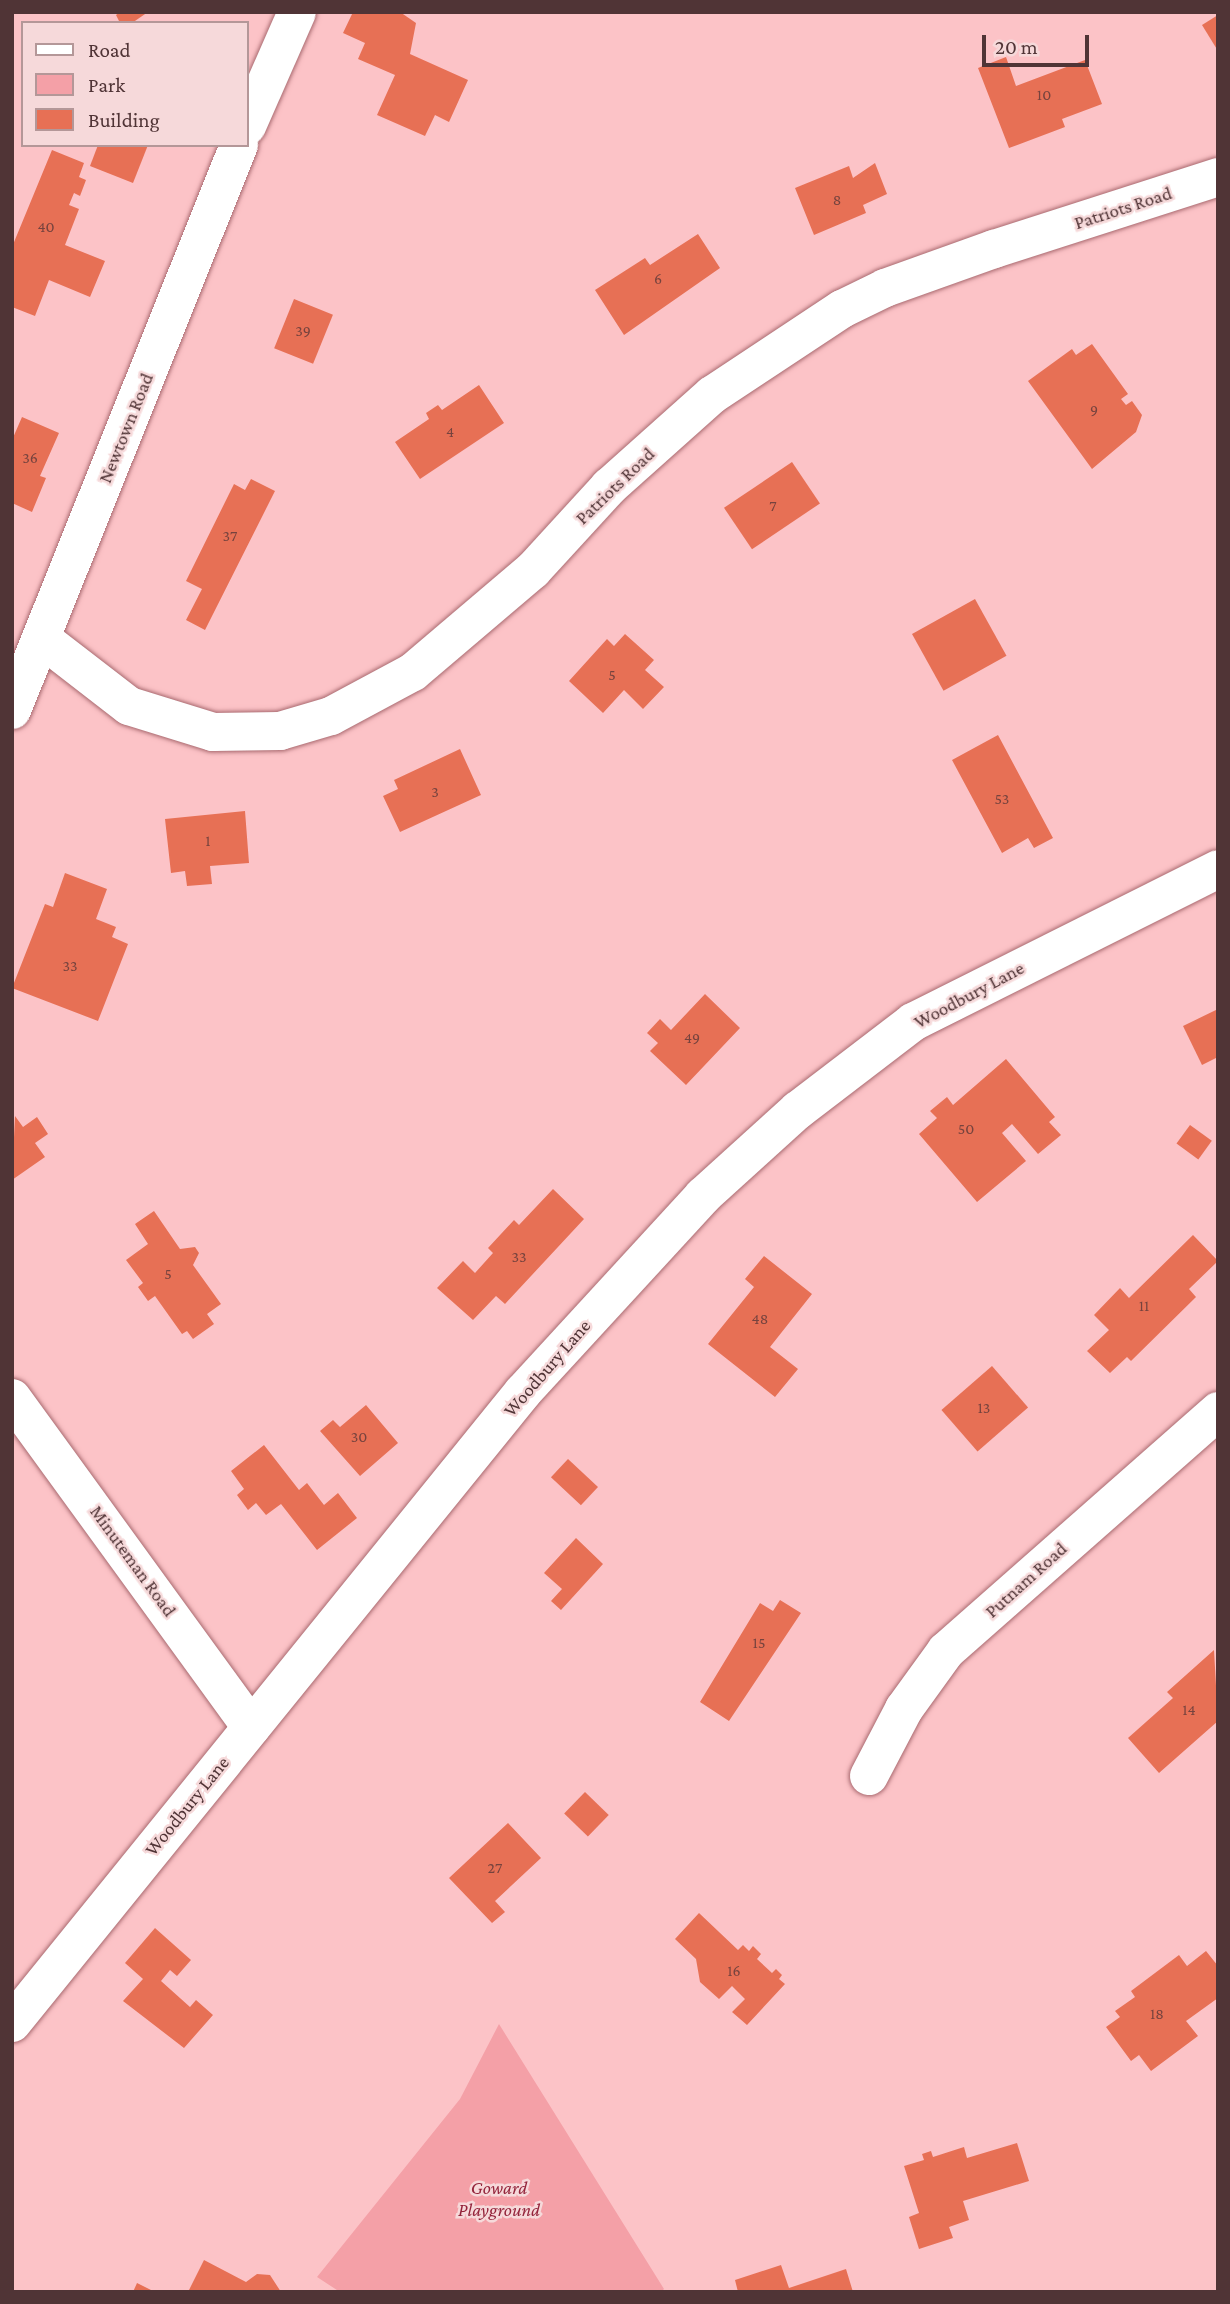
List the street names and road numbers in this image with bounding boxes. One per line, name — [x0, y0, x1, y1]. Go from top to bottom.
street label: Patriots Road — [1071, 182, 1175, 234]
street label: Newtown Road — [94, 370, 158, 486]
street label: Patriots Road — [571, 443, 659, 529]
street label: Woodbury Lane — [910, 956, 1028, 1034]
street label: Woodbury Lane — [499, 1315, 595, 1421]
street label: Minuteman Road — [85, 1501, 181, 1621]
street label: Putnam Road — [980, 1537, 1072, 1623]
street label: Woodbury Lane — [140, 1752, 234, 1860]

